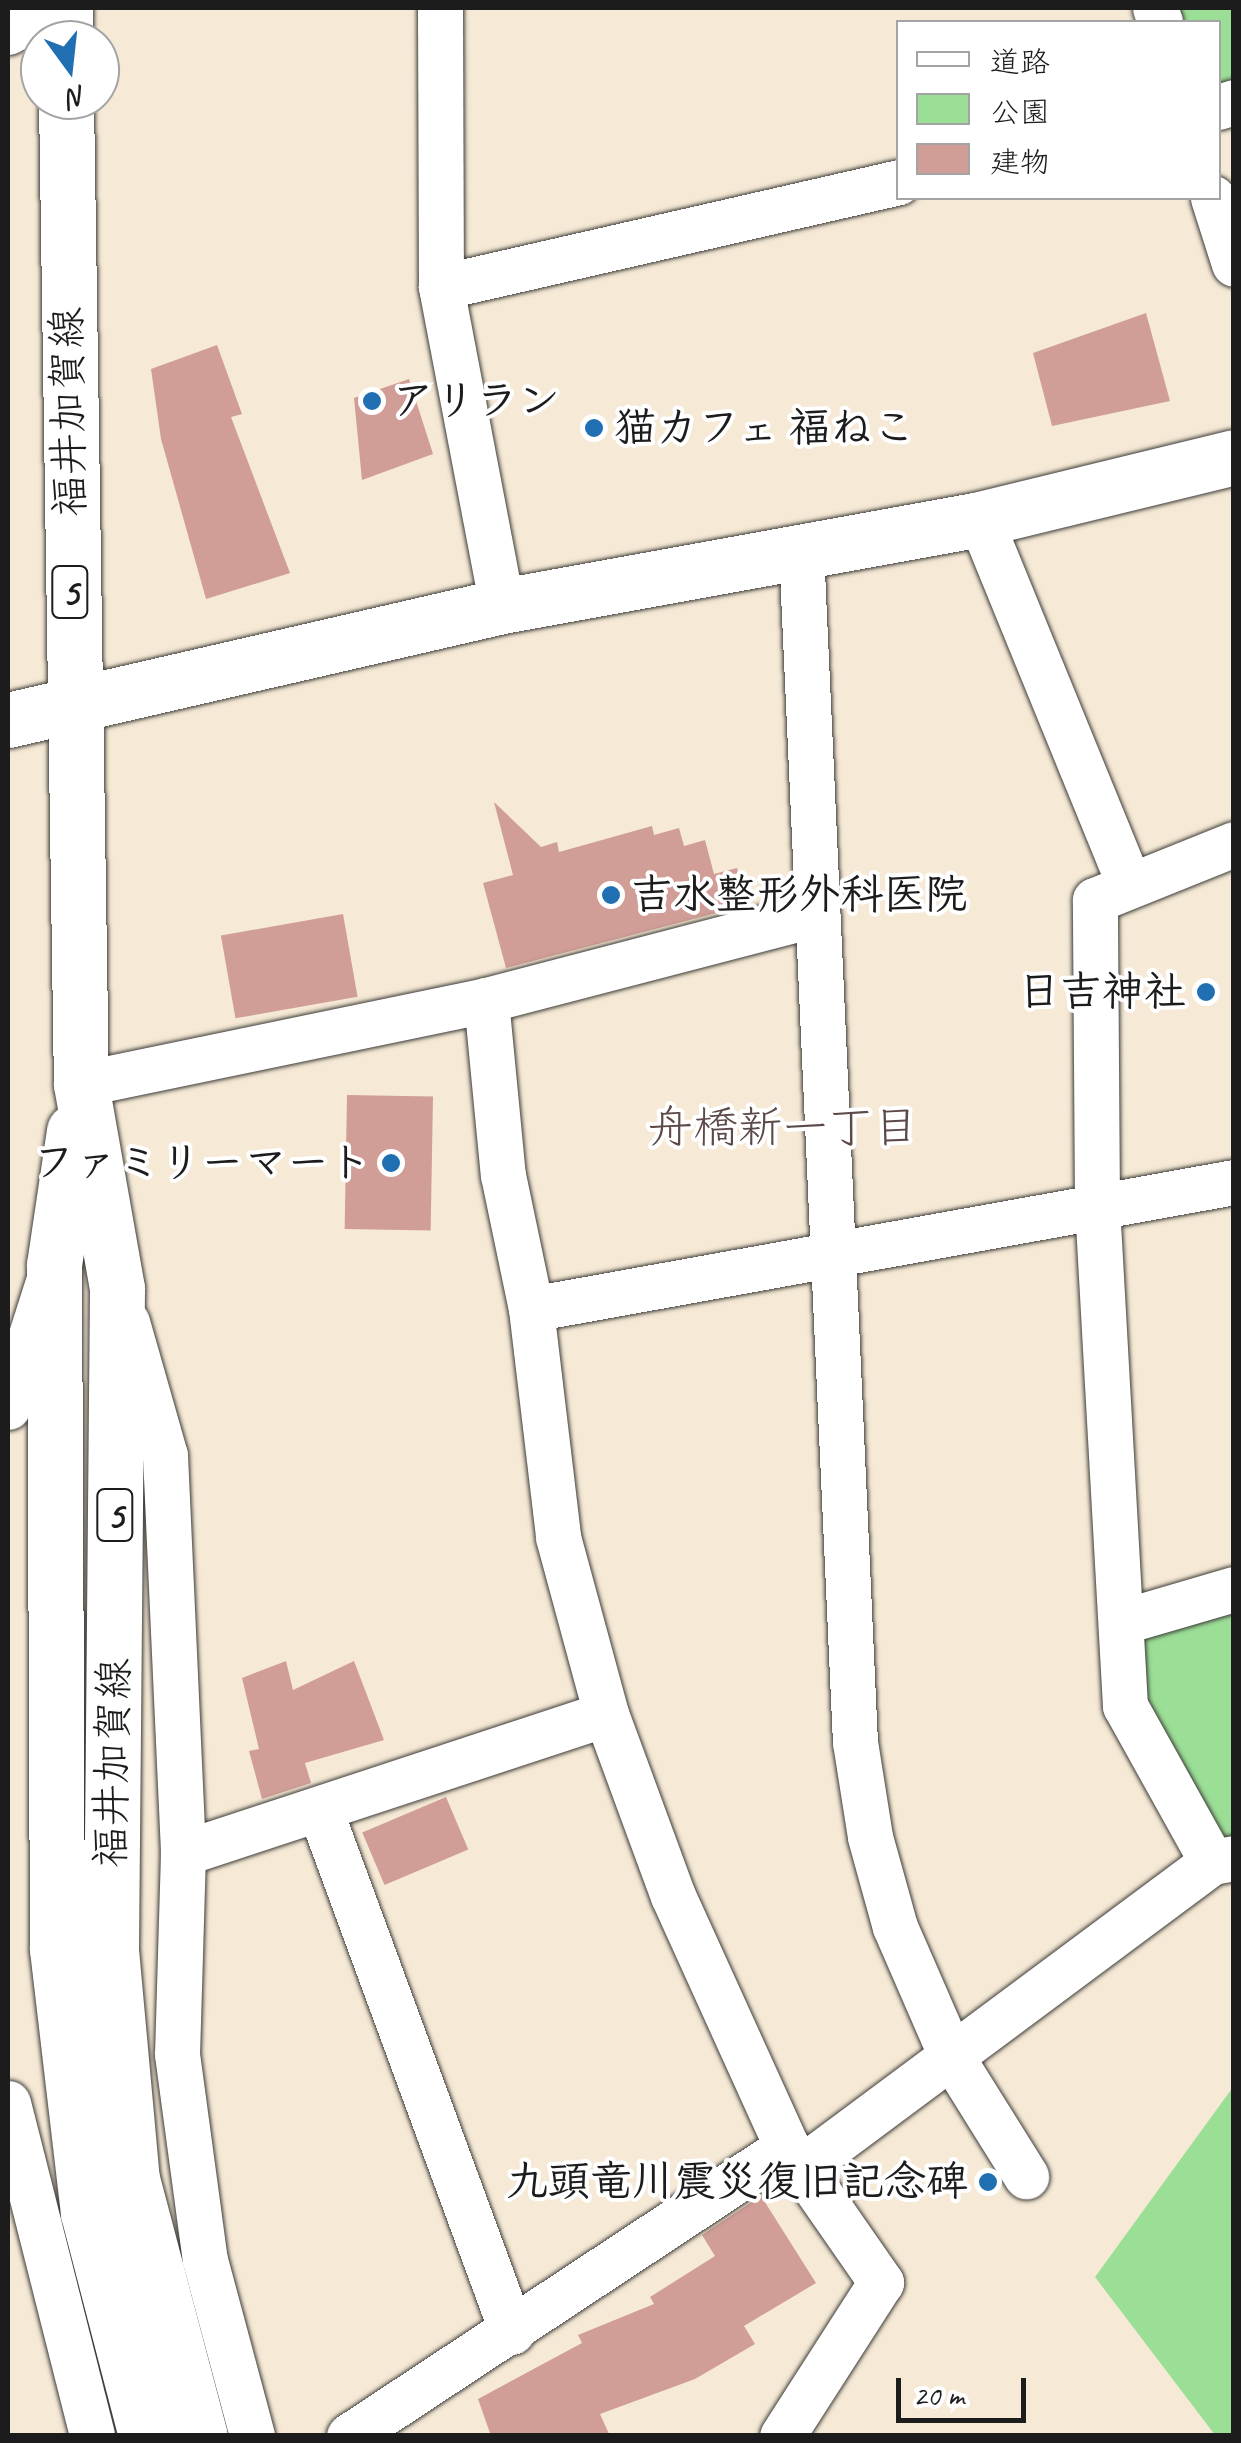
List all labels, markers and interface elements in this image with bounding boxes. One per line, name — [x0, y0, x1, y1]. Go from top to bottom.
north arrow — [20, 20, 120, 120]
legend — [896, 20, 1221, 200]
text: 道路 — [990, 43, 1050, 81]
text: N — [64, 78, 90, 117]
text: 公園 — [990, 93, 1050, 131]
text: 建物 — [990, 143, 1050, 181]
street label: 福井加賀線 — [42, 307, 96, 517]
place label: アリラン — [392, 376, 560, 426]
marker: アリラン — [361, 390, 383, 412]
place label: 猫カフェ 福ねこ — [614, 403, 918, 453]
marker: 猫カフェ 福ねこ — [583, 417, 605, 439]
road number: 5 — [50, 557, 90, 627]
place label: 吉水整形外科医院 — [631, 870, 967, 920]
marker: 吉水整形外科医院 — [600, 884, 622, 906]
place label: 日吉神社 — [1018, 967, 1186, 1017]
marker: 日吉神社 — [1195, 981, 1217, 1003]
district label: 舟橋新一丁目 — [648, 1101, 918, 1155]
place label: ファミリーマート — [35, 1138, 371, 1188]
marker: ファミリーマート — [380, 1152, 402, 1174]
road number: 5 — [95, 1480, 135, 1550]
street label: 福井加賀線 — [86, 1658, 140, 1868]
place label: 九頭竜川震災復旧記念碑 — [506, 2157, 968, 2207]
marker: 九頭竜川震災復旧記念碑 — [977, 2171, 999, 2193]
scale bar — [901, 2358, 1031, 2420]
text: 20 m — [913, 2376, 964, 2414]

